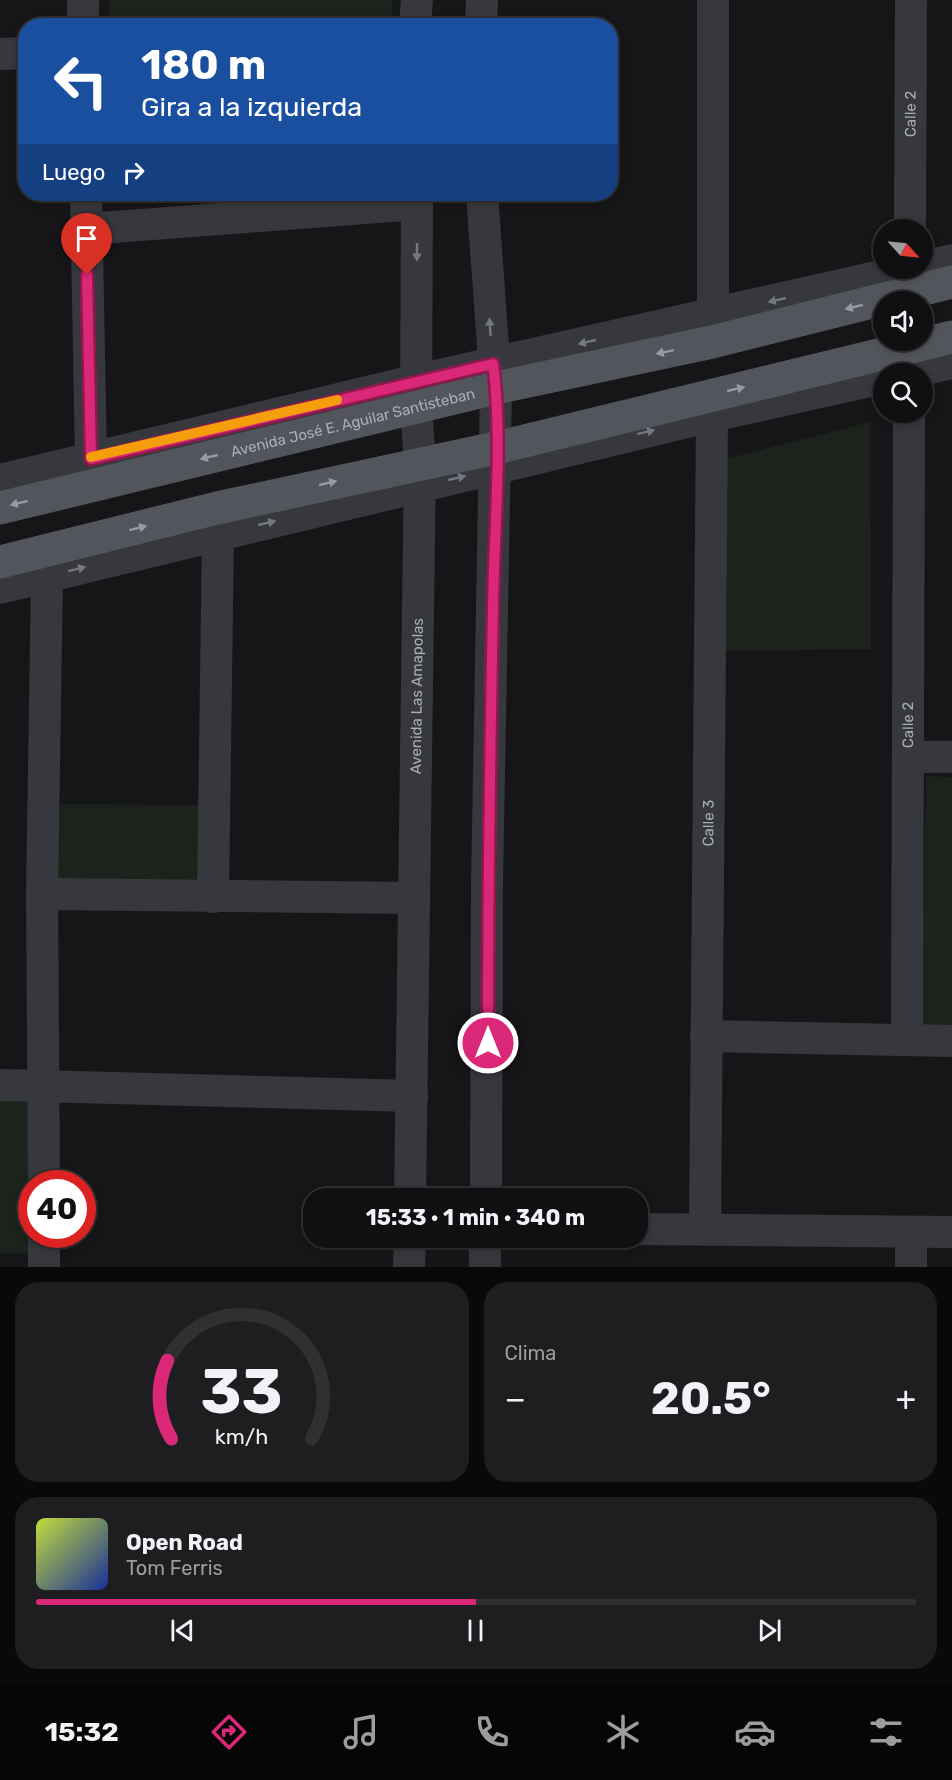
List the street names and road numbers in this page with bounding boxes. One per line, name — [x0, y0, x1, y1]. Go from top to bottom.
street label: Calle 2 — [901, 91, 920, 137]
street label: Avenida José E. Aguilar Santisteban — [229, 384, 477, 461]
street label: Avenida Las Amapolas — [407, 617, 427, 774]
street label: Calle 2 — [899, 702, 917, 748]
street label: Calle 3 — [699, 800, 718, 846]

